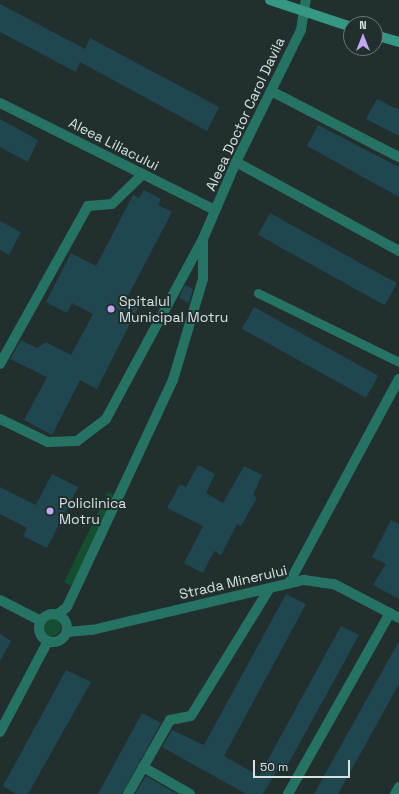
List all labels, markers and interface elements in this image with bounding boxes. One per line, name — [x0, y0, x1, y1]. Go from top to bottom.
north arrow — [343, 16, 383, 56]
text: N — [359, 18, 367, 32]
street label: Aleea Doctor Carol Davila — [202, 35, 288, 193]
street label: Aleea Liliacului — [66, 114, 162, 174]
place label: Spitalul Municipal Motru — [119, 293, 228, 326]
marker: Spitalul Municipal Motru — [106, 304, 116, 314]
place label: Policlinica Motru — [59, 495, 126, 528]
marker: Policlinica Motru — [44, 505, 56, 517]
street label: Strada Minerului — [177, 561, 289, 603]
scale bar — [255, 752, 352, 778]
text: 50 m — [260, 759, 288, 775]

